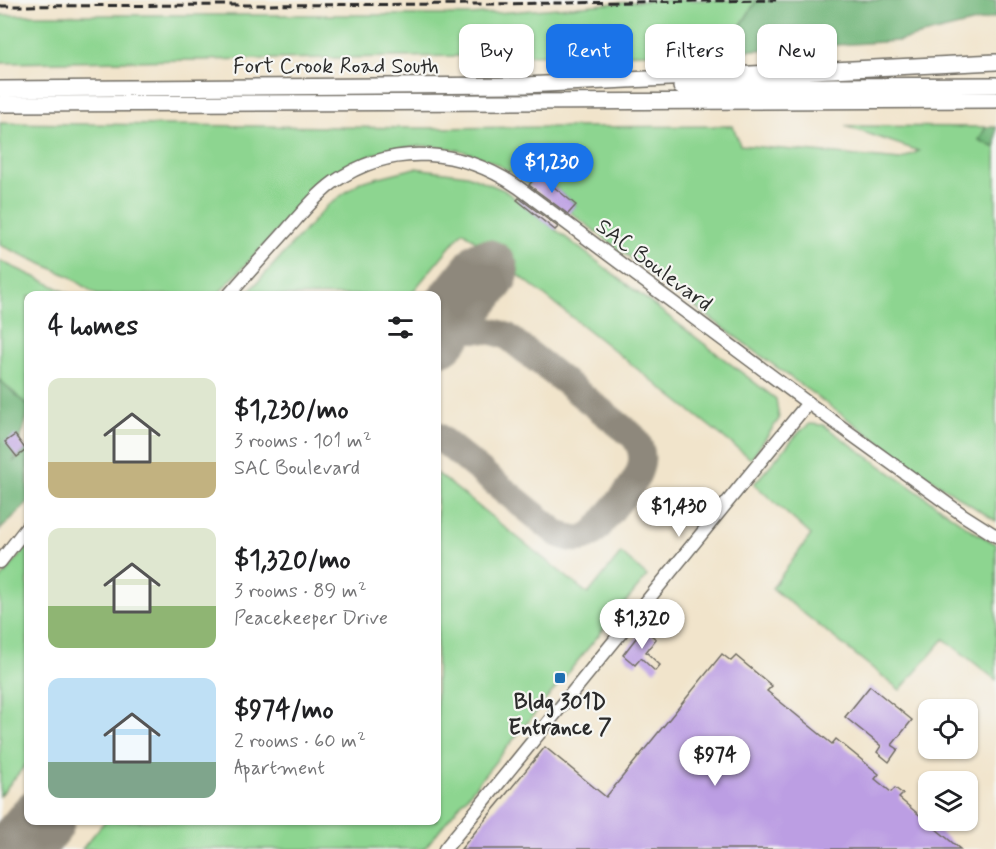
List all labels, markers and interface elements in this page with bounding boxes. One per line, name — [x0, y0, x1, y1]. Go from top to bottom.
chip: Buy — [459, 24, 534, 78]
chip: Rent — [546, 24, 633, 78]
chip: Filters — [645, 24, 745, 78]
chip: New — [757, 24, 837, 78]
street label: Fort Crook Road South — [233, 53, 439, 81]
pin: $1,230 — [503, 143, 601, 194]
text: $1,230 — [525, 149, 579, 176]
street label: SAC Boulevard — [590, 213, 718, 318]
text: 4 homes — [48, 310, 138, 344]
icon: filters — [384, 311, 417, 344]
text: $1,230/mo — [234, 394, 349, 428]
icon: home — [96, 402, 168, 474]
text: 3 rooms · 101 m² — [234, 428, 372, 455]
text: SAC Boulevard — [234, 455, 360, 482]
pin: $1,430 — [630, 487, 728, 538]
text: $1,430 — [651, 493, 707, 520]
text: $1,320/mo — [234, 544, 351, 578]
icon: home — [96, 552, 168, 624]
text: 3 rooms · 89 m² — [234, 578, 367, 605]
pin: $1,320 — [593, 599, 691, 650]
text: Peacekeeper Drive — [234, 605, 388, 632]
text: $1,320 — [614, 605, 670, 632]
marker: Bldg 301D Entrance 7 — [553, 671, 567, 685]
place label: Bldg 301D Entrance 7 — [508, 689, 612, 742]
text: $974/mo — [234, 694, 334, 728]
map controls — [918, 699, 978, 831]
button: locate — [918, 699, 978, 759]
icon: home — [96, 702, 168, 774]
text: 2 rooms · 60 m² — [234, 728, 366, 755]
pin: $974 — [679, 736, 751, 787]
text: $974 — [693, 742, 737, 769]
text: Apartment — [234, 755, 325, 782]
button: layers — [918, 771, 978, 831]

